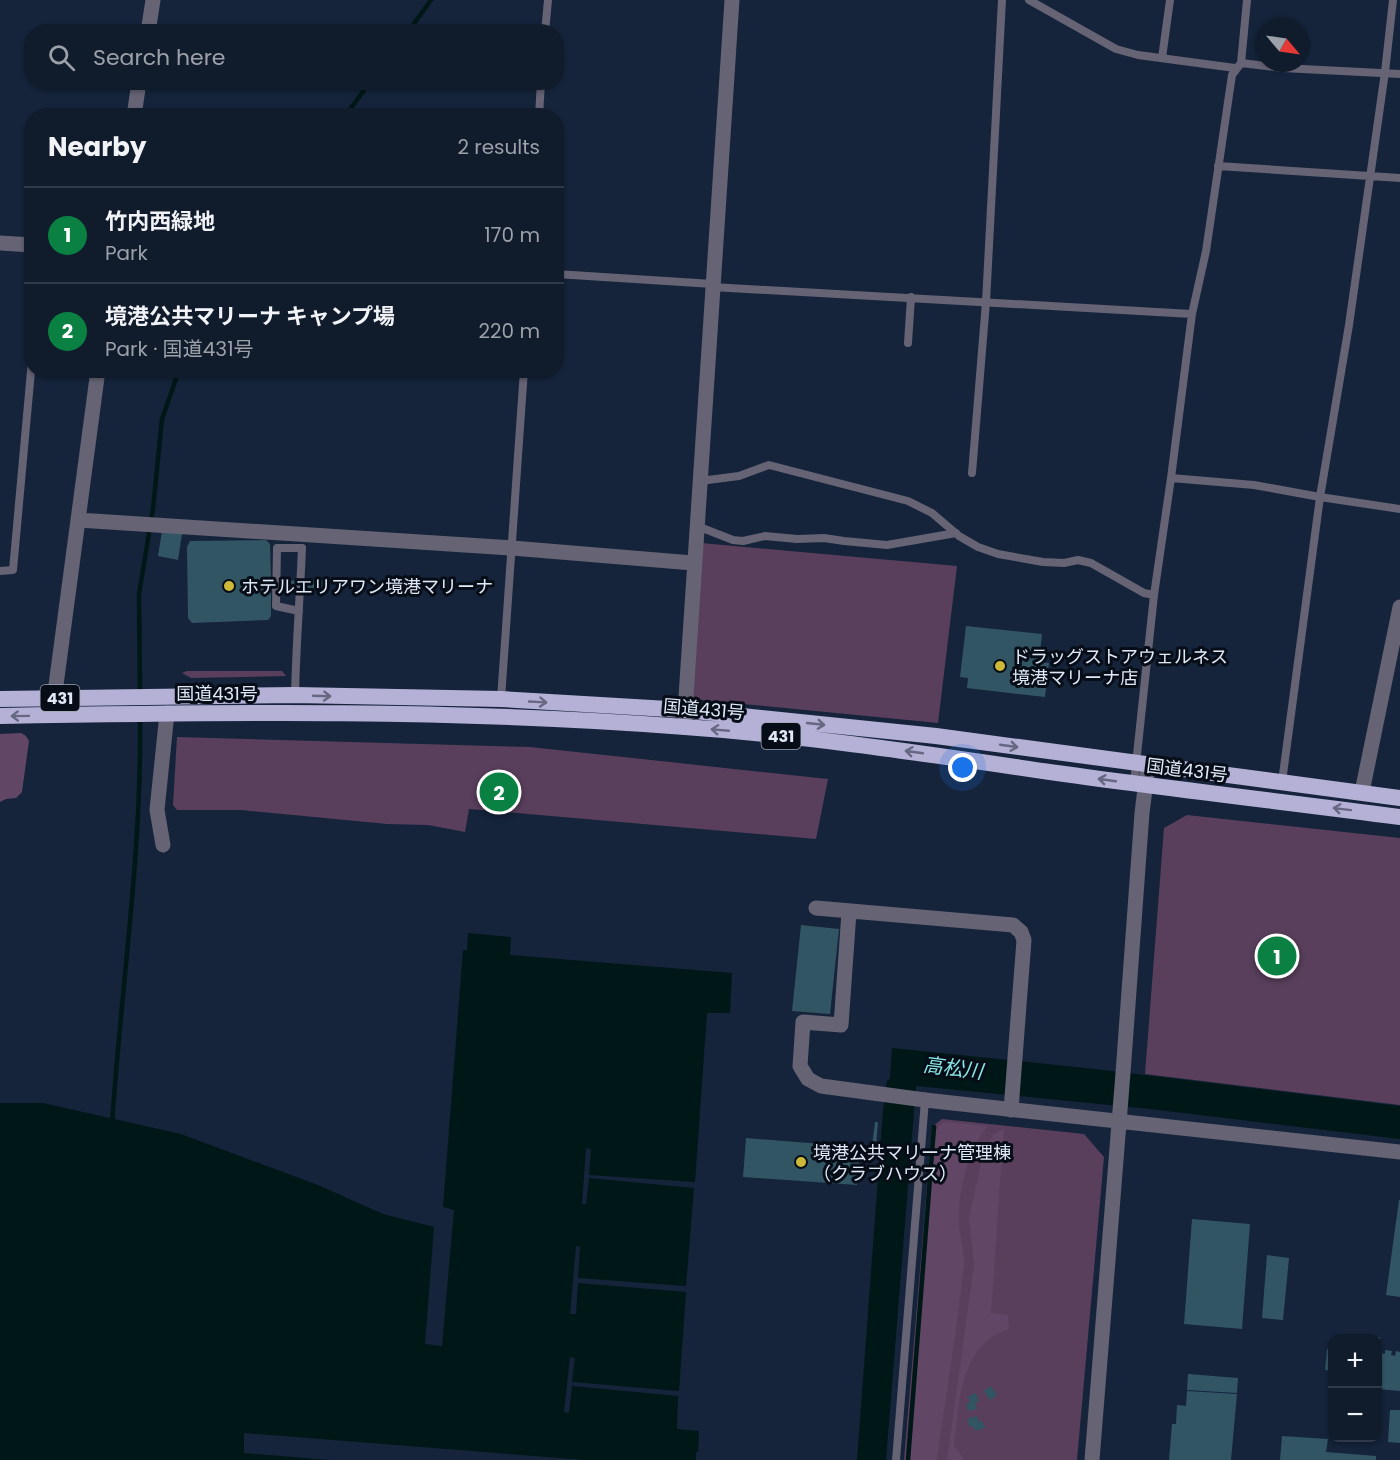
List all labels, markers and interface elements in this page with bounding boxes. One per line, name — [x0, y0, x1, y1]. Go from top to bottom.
north arrow — [1256, 18, 1310, 72]
search box — [24, 24, 564, 90]
icon: search — [45, 41, 78, 74]
text: Search here — [93, 42, 226, 73]
text: Nearby — [48, 129, 146, 165]
text: 2 results — [457, 133, 540, 161]
text: 竹内西緑地 — [105, 206, 215, 237]
text: 1 — [64, 221, 71, 249]
text: 170 m — [484, 221, 540, 249]
text: Park — [105, 239, 148, 267]
text: 境港公共マリーナ キャンプ場 — [105, 301, 395, 332]
text: 2 — [62, 317, 73, 345]
text: 220 m — [479, 317, 540, 345]
text: Park · 国道431号 — [105, 335, 254, 363]
place label: ホテルエリアワン境港マリーナ — [241, 574, 493, 599]
marker: ホテルエリアワン境港マリーナ — [222, 579, 236, 593]
place label: ドラッグストアウェルネス 境港マリーナ店 — [1012, 644, 1228, 690]
marker: ドラッグストアウェルネス 境港マリーナ店 — [993, 659, 1007, 673]
street label: 国道431号 — [176, 681, 258, 706]
road number: 431 — [40, 685, 80, 711]
one-way arrow — [311, 690, 331, 701]
street label: 国道431号 — [662, 693, 746, 725]
one-way arrow — [527, 696, 547, 707]
one-way arrow — [10, 710, 30, 721]
one-way arrow — [805, 719, 825, 730]
road number: 431 — [762, 723, 800, 749]
one-way arrow — [711, 724, 731, 735]
one-way arrow — [999, 741, 1019, 752]
one-way arrow — [904, 747, 924, 758]
your location — [948, 753, 977, 782]
street label: 国道431号 — [1145, 753, 1229, 787]
pin: 2 — [480, 770, 518, 814]
one-way arrow — [1097, 774, 1117, 785]
one-way arrow — [1333, 804, 1352, 815]
pin: 1 — [1258, 934, 1296, 978]
water label: 高松川 — [922, 1050, 986, 1086]
place label: 境港公共マリーナ管理棟 （クラブハウス） — [813, 1140, 1011, 1186]
marker: 境港公共マリーナ管理棟 （クラブハウス） — [794, 1155, 808, 1169]
map controls — [1328, 1334, 1382, 1442]
button: + — [1328, 1334, 1382, 1388]
button: − — [1328, 1388, 1382, 1442]

